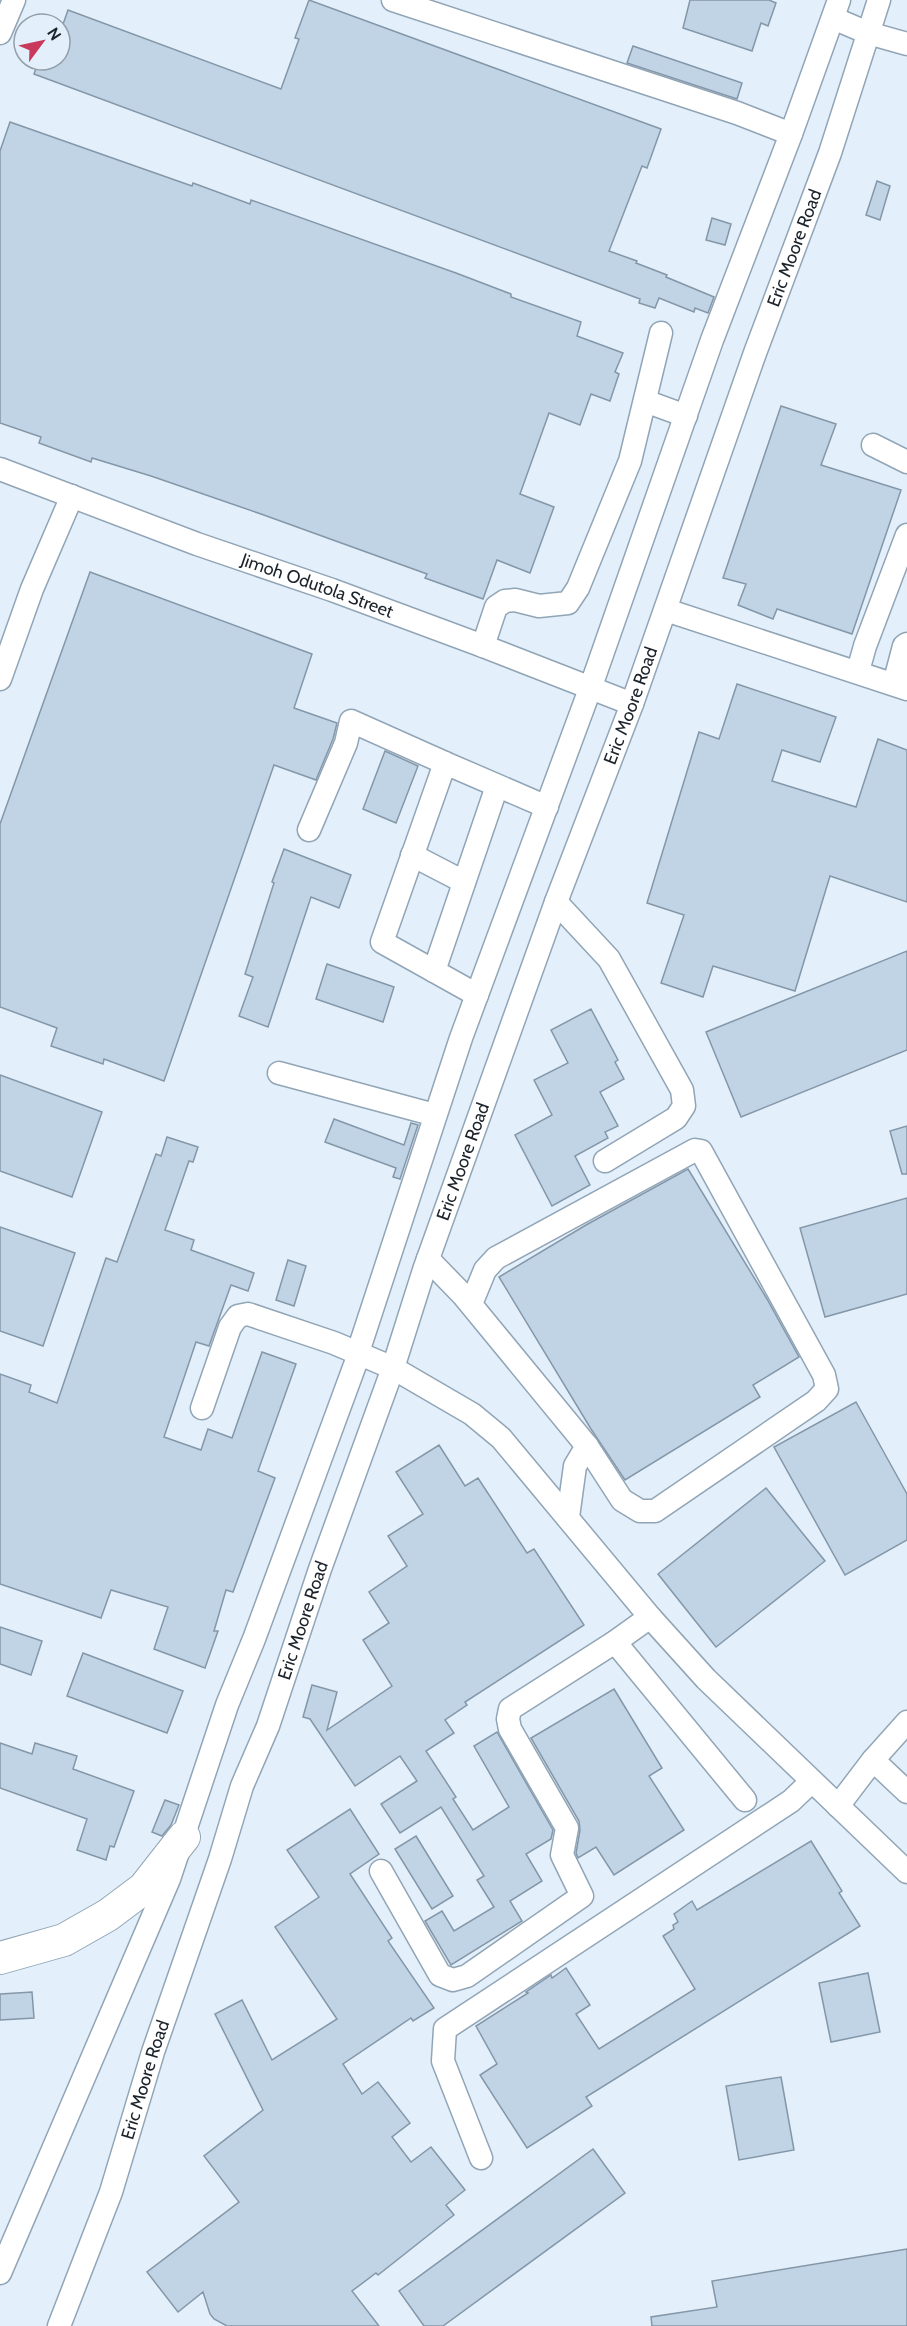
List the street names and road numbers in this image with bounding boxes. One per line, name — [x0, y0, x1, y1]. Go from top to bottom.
street label: Eric Moore Road — [762, 186, 826, 310]
street label: Jimoh Odutola Street — [237, 548, 396, 623]
street label: Eric Moore Road — [599, 644, 662, 767]
street label: Eric Moore Road — [432, 1100, 494, 1224]
street label: Eric Moore Road — [273, 1558, 333, 1683]
street label: Eric Moore Road — [116, 2017, 174, 2142]

